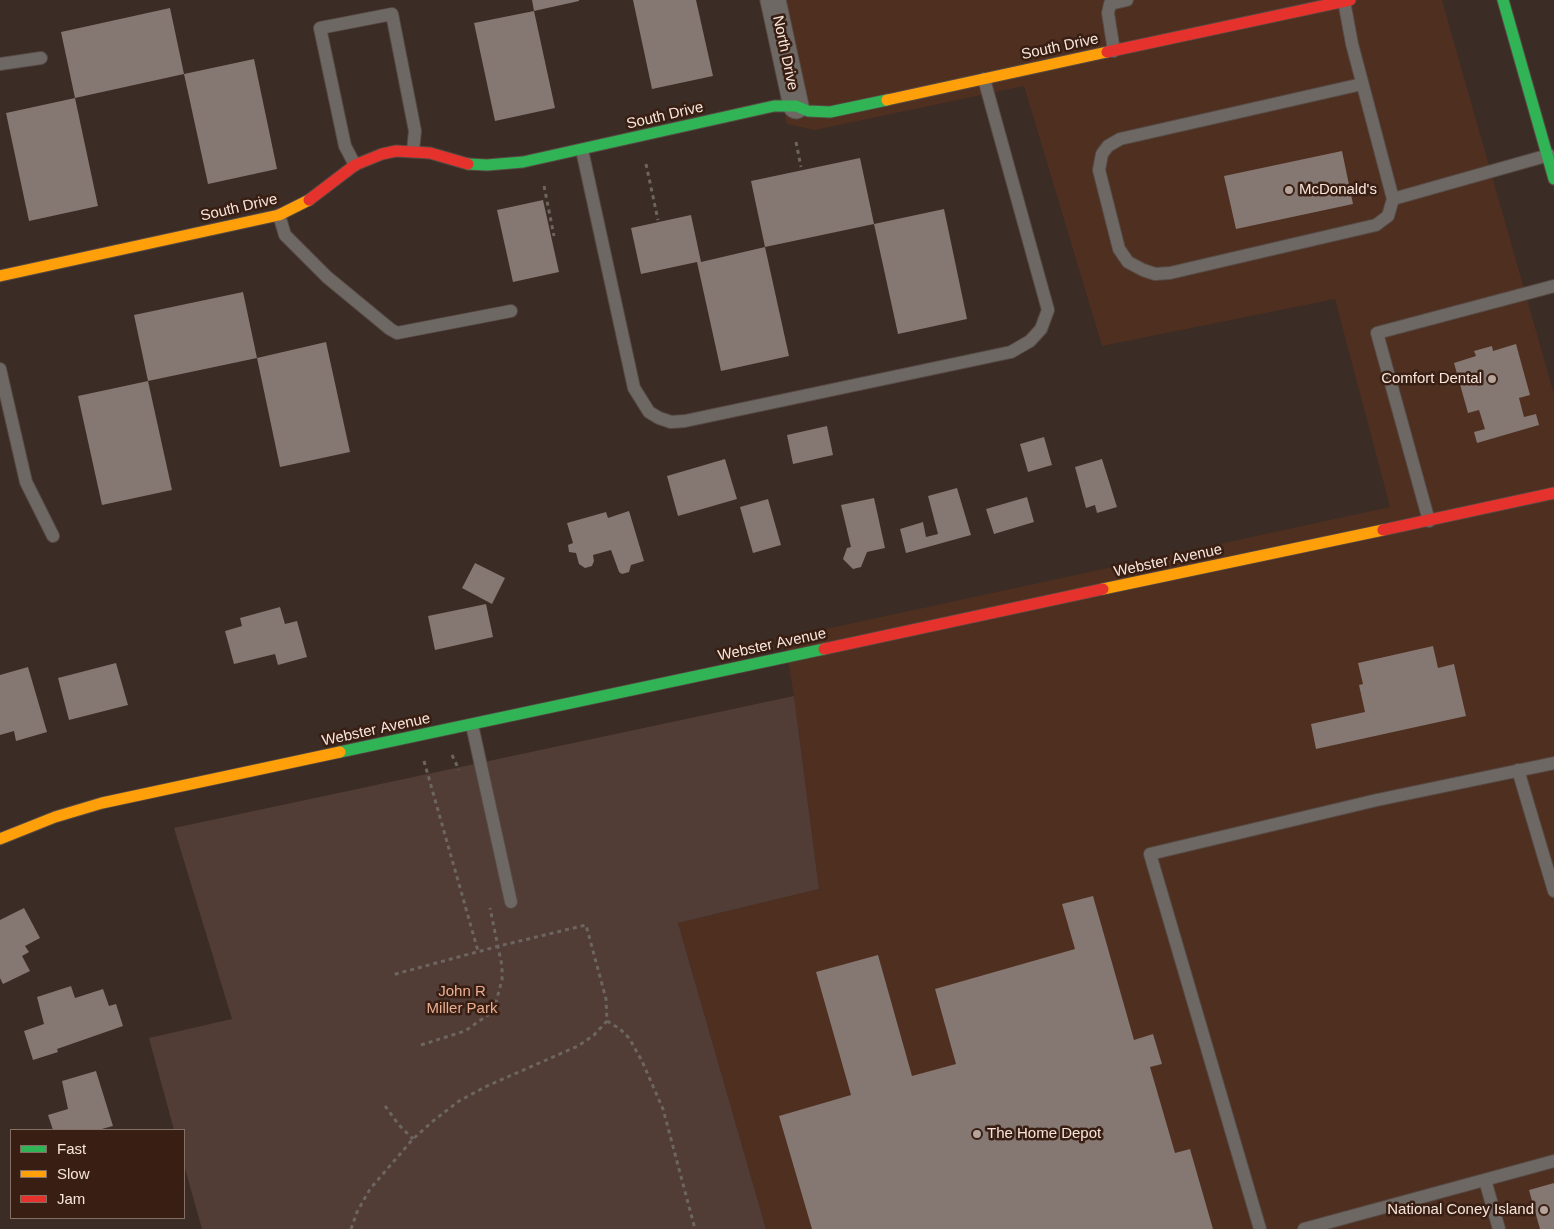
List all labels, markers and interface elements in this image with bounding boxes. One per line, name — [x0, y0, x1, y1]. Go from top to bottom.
street label: North Drive — [768, 14, 802, 92]
street label: South Drive — [1020, 30, 1100, 64]
street label: South Drive — [625, 98, 705, 134]
place label: McDonald's — [1299, 181, 1377, 199]
marker: McDonald's — [1283, 184, 1295, 196]
street label: South Drive — [199, 190, 279, 226]
place label: Comfort Dental — [1381, 370, 1482, 388]
marker: Comfort Dental — [1486, 373, 1498, 385]
street label: Webster Avenue — [1112, 541, 1224, 581]
street label: Webster Avenue — [716, 625, 828, 665]
street label: Webster Avenue — [320, 710, 432, 750]
park label: John R Miller Park — [427, 983, 497, 1018]
place label: The Home Depot — [987, 1125, 1101, 1143]
marker: The Home Depot — [971, 1128, 983, 1140]
legend — [10, 1129, 185, 1219]
text: Fast — [57, 1140, 86, 1157]
text: Slow — [57, 1165, 90, 1182]
text: Jam — [57, 1190, 85, 1207]
place label: National Coney Island — [1387, 1201, 1534, 1219]
marker: National Coney Island — [1538, 1204, 1550, 1216]

